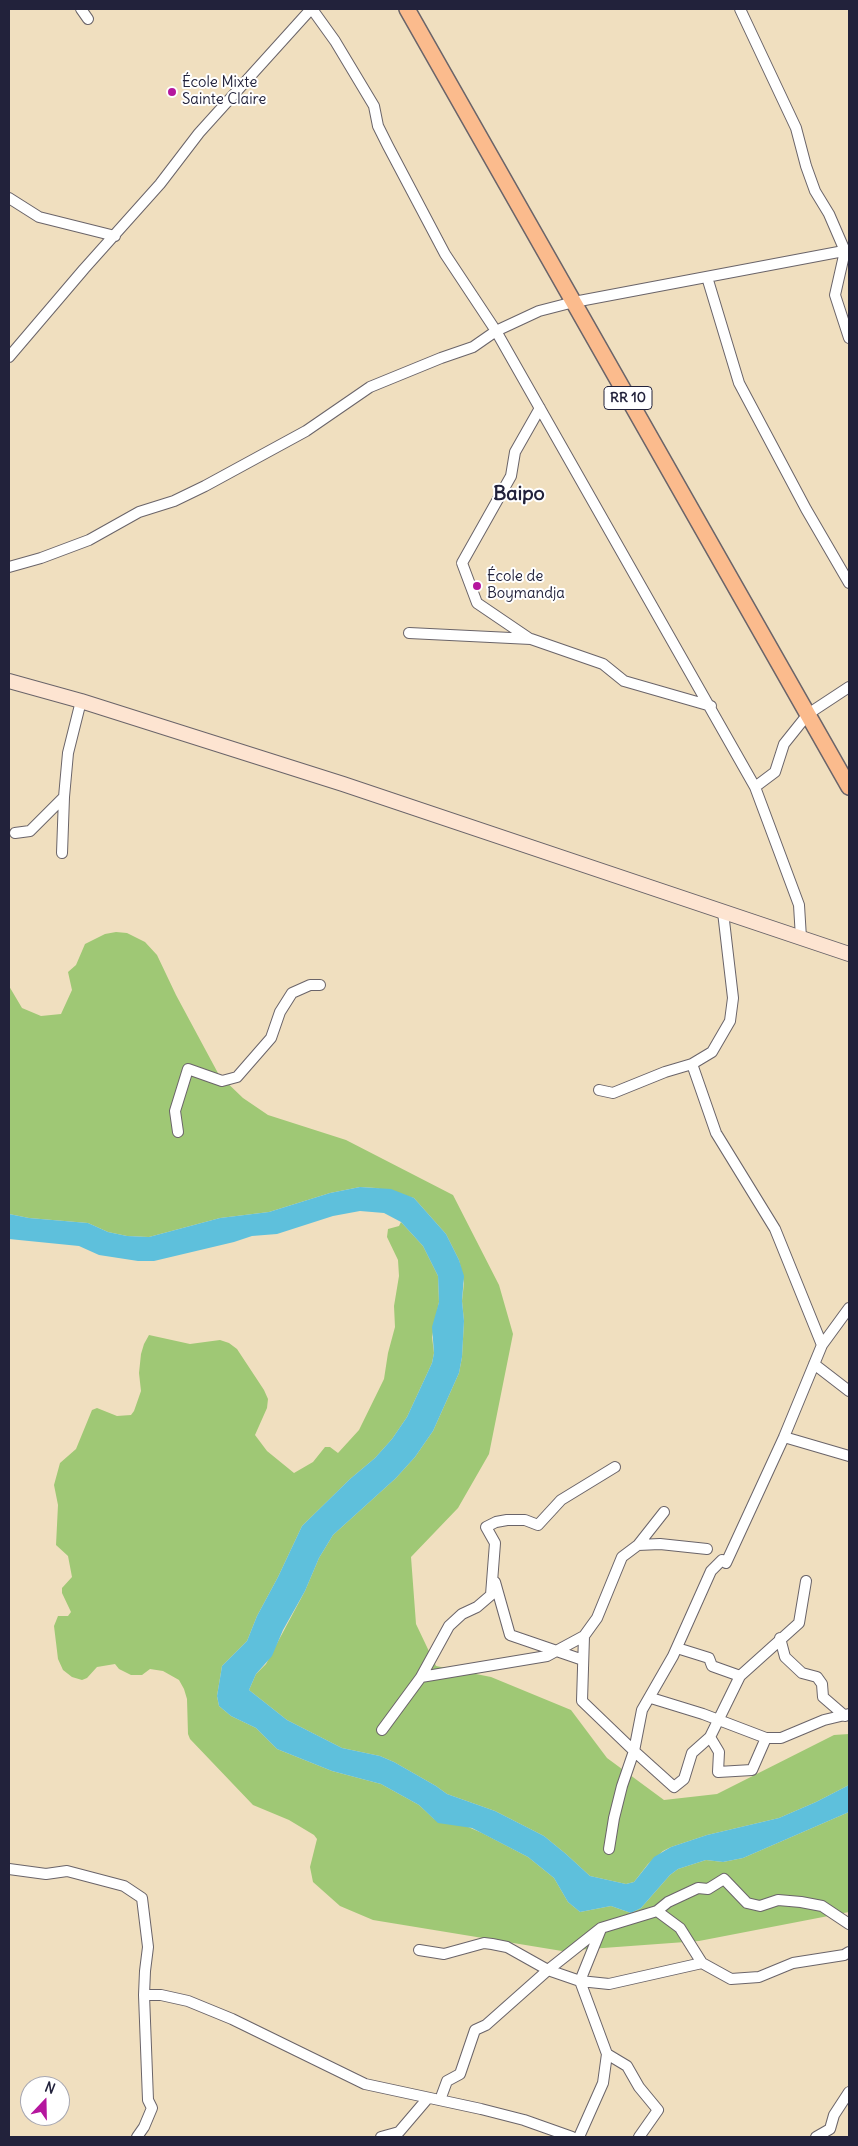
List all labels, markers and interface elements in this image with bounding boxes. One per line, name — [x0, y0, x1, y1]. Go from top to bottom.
place label: École Mixte Sainte Claire — [182, 74, 266, 109]
marker: École Mixte Sainte Claire — [166, 86, 178, 98]
road number: RR 10 — [604, 386, 652, 409]
district label: Baipo — [493, 482, 545, 506]
place label: École de Boymandja — [487, 568, 565, 603]
marker: École de Boymandja — [471, 580, 483, 592]
north arrow — [20, 2076, 70, 2126]
text: N — [42, 2078, 58, 2098]

